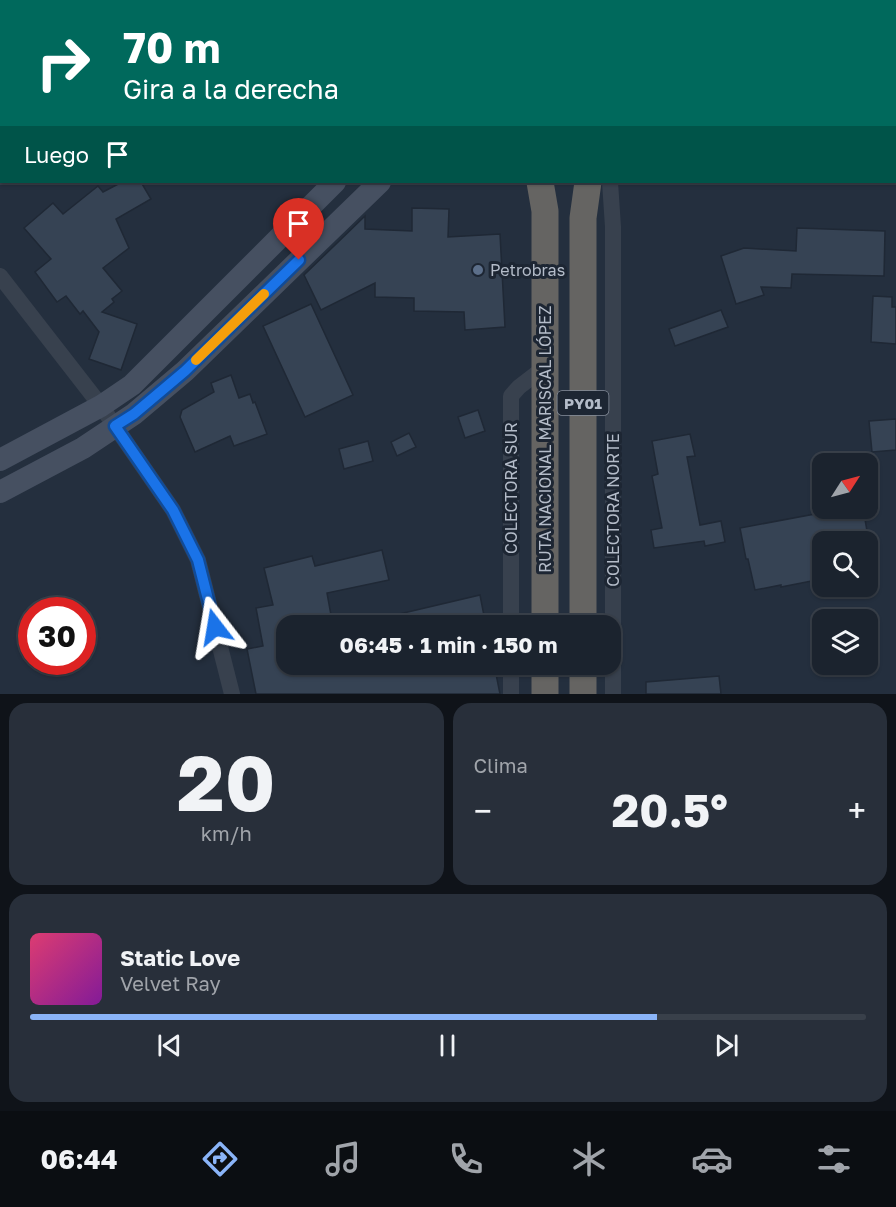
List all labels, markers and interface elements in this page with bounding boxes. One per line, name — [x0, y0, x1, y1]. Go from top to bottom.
text: 70 m — [123, 22, 220, 72]
icon: right — [24, 24, 102, 102]
text: Gira a la derecha — [123, 73, 339, 105]
icon: arrive — [101, 138, 134, 171]
text: Luego — [24, 141, 89, 168]
pin — [273, 198, 324, 260]
icon: arrive — [282, 207, 315, 240]
place label: Petrobras — [490, 260, 565, 280]
marker: Petrobras — [471, 263, 485, 277]
street label: RUTA NACIONAL MARISCAL LÓPEZ — [535, 305, 555, 573]
road number: PY01 — [558, 391, 608, 415]
street label: COLECTORA SUR — [501, 422, 521, 554]
street label: COLECTORA NORTE — [603, 433, 623, 587]
north arrow — [812, 453, 878, 519]
map controls — [812, 453, 878, 675]
button: search — [812, 531, 878, 597]
position arrow — [183, 595, 247, 659]
speed limit sign: 30 — [18, 597, 96, 675]
button: layers — [812, 609, 878, 675]
text: 06:45 · 1 min · 150 m — [340, 631, 557, 658]
text: 20 — [177, 735, 275, 828]
text: Clima — [474, 753, 528, 777]
text: 20.5° — [612, 783, 728, 837]
text: − — [474, 791, 492, 830]
text: + — [848, 791, 866, 830]
text: km/h — [201, 821, 252, 845]
text: Static Love — [120, 944, 240, 971]
text: Velvet Ray — [120, 971, 221, 995]
icon: previous — [153, 1029, 186, 1062]
icon: pause — [431, 1029, 464, 1062]
icon: next — [710, 1029, 743, 1062]
icon: directions — [199, 1138, 241, 1180]
icon: music — [322, 1138, 364, 1180]
icon: phone — [445, 1138, 487, 1180]
icon: climate — [568, 1138, 610, 1180]
icon: car — [691, 1138, 733, 1180]
icon: filters — [813, 1138, 855, 1180]
text: 06:44 — [40, 1143, 118, 1175]

